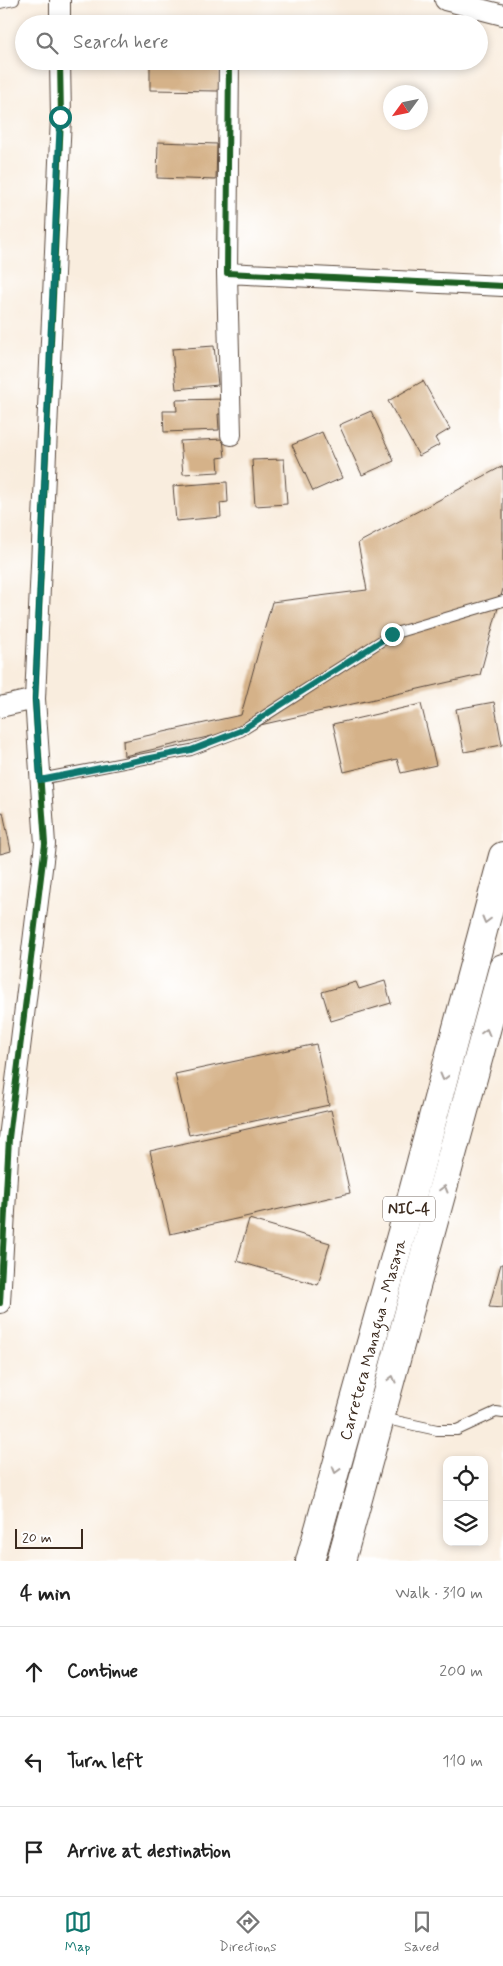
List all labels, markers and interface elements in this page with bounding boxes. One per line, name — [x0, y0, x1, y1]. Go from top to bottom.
search box — [15, 15, 488, 70]
icon: search — [33, 29, 61, 57]
text: Search here — [73, 30, 169, 55]
north arrow — [383, 85, 428, 130]
route start — [49, 106, 72, 129]
route end — [381, 623, 404, 646]
one-way arrow — [481, 916, 492, 925]
one-way arrow — [480, 1027, 491, 1036]
one-way arrow — [439, 1073, 450, 1082]
one-way arrow — [438, 1184, 449, 1193]
road number: NIC-4 — [383, 1196, 435, 1222]
street label: Carretera Managua - Masaya — [335, 1237, 412, 1443]
one-way arrow — [386, 1376, 396, 1384]
map controls — [443, 1456, 488, 1546]
button: locate — [443, 1456, 488, 1501]
one-way arrow — [331, 1466, 341, 1474]
button: layers — [443, 1501, 488, 1546]
scale bar — [15, 1526, 82, 1549]
text: 20 m — [22, 1529, 52, 1547]
text: 4 min — [20, 1580, 71, 1608]
text: Walk · 310 m — [395, 1583, 483, 1604]
icon: ahead — [20, 1658, 48, 1686]
text: Continue — [67, 1659, 138, 1684]
text: 200 m — [439, 1661, 483, 1682]
icon: left — [20, 1748, 48, 1776]
text: Turn left — [67, 1749, 143, 1774]
text: 110 m — [442, 1751, 483, 1772]
icon: arrive — [20, 1838, 48, 1866]
text: Arrive at destination — [67, 1839, 231, 1864]
tab: Map — [64, 1908, 92, 1956]
tab: Directions — [219, 1908, 277, 1956]
tab: Saved — [404, 1908, 439, 1956]

